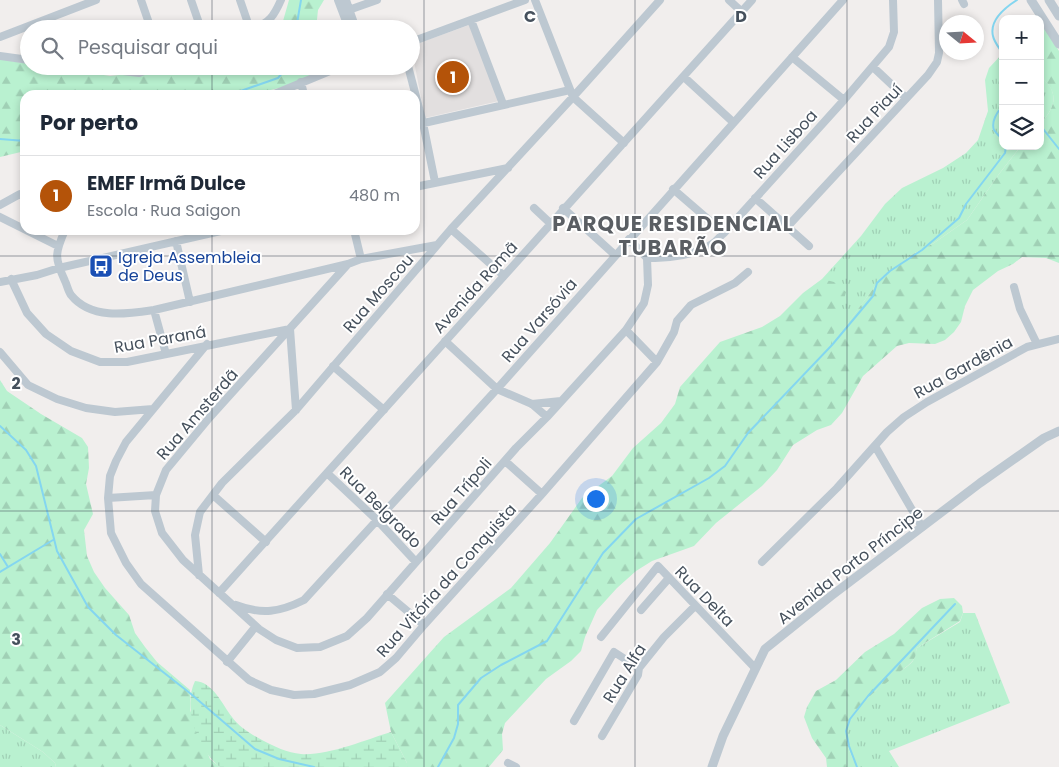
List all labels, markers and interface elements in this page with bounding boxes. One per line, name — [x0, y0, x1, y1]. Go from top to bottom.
text: C — [524, 5, 536, 28]
text: D — [735, 5, 747, 28]
north arrow — [939, 15, 984, 60]
map controls — [999, 15, 1044, 150]
button: + — [999, 15, 1044, 60]
search box — [20, 20, 420, 75]
icon: search — [38, 34, 66, 62]
text: Pesquisar aqui — [78, 34, 218, 61]
pin: 1 — [437, 58, 469, 96]
button: − — [999, 60, 1044, 105]
street label: Rua Piauí — [841, 79, 908, 148]
street label: Rua Lisboa — [748, 105, 823, 184]
button: layers — [999, 105, 1044, 150]
text: Por perto — [40, 108, 138, 137]
text: EMEF Irmã Dulce — [87, 170, 246, 197]
text: 1 — [53, 184, 59, 207]
text: 480 m — [349, 184, 400, 207]
text: Escola · Rua Saigon — [87, 199, 241, 222]
district label: PARQUE RESIDENCIAL TUBARÃO — [552, 209, 794, 262]
street label: Avenida Romã — [428, 236, 523, 339]
place label: Igreja Assembleia de Deus — [118, 246, 261, 287]
street label: Rua Moscou — [338, 249, 419, 338]
bus stop icon: Igreja Assembleia de Deus — [88, 253, 114, 279]
street label: Rua Varsóvia — [496, 273, 582, 367]
street label: Rua Paraná — [112, 320, 208, 359]
street label: Rua Gardênia — [910, 331, 1017, 404]
street label: Rua Amsterdã — [151, 364, 243, 465]
text: 2 — [11, 372, 21, 395]
street label: Rua Trípoli — [426, 453, 497, 530]
street label: Rua Belgrado — [335, 461, 427, 553]
your location — [583, 486, 609, 512]
street label: Rua Vitória da Conquista — [371, 498, 522, 662]
street label: Avenida Porto Príncipe — [773, 501, 928, 630]
street label: Rua Delta — [670, 561, 740, 632]
text: 3 — [11, 628, 21, 651]
street label: Rua Alfa — [597, 639, 652, 707]

